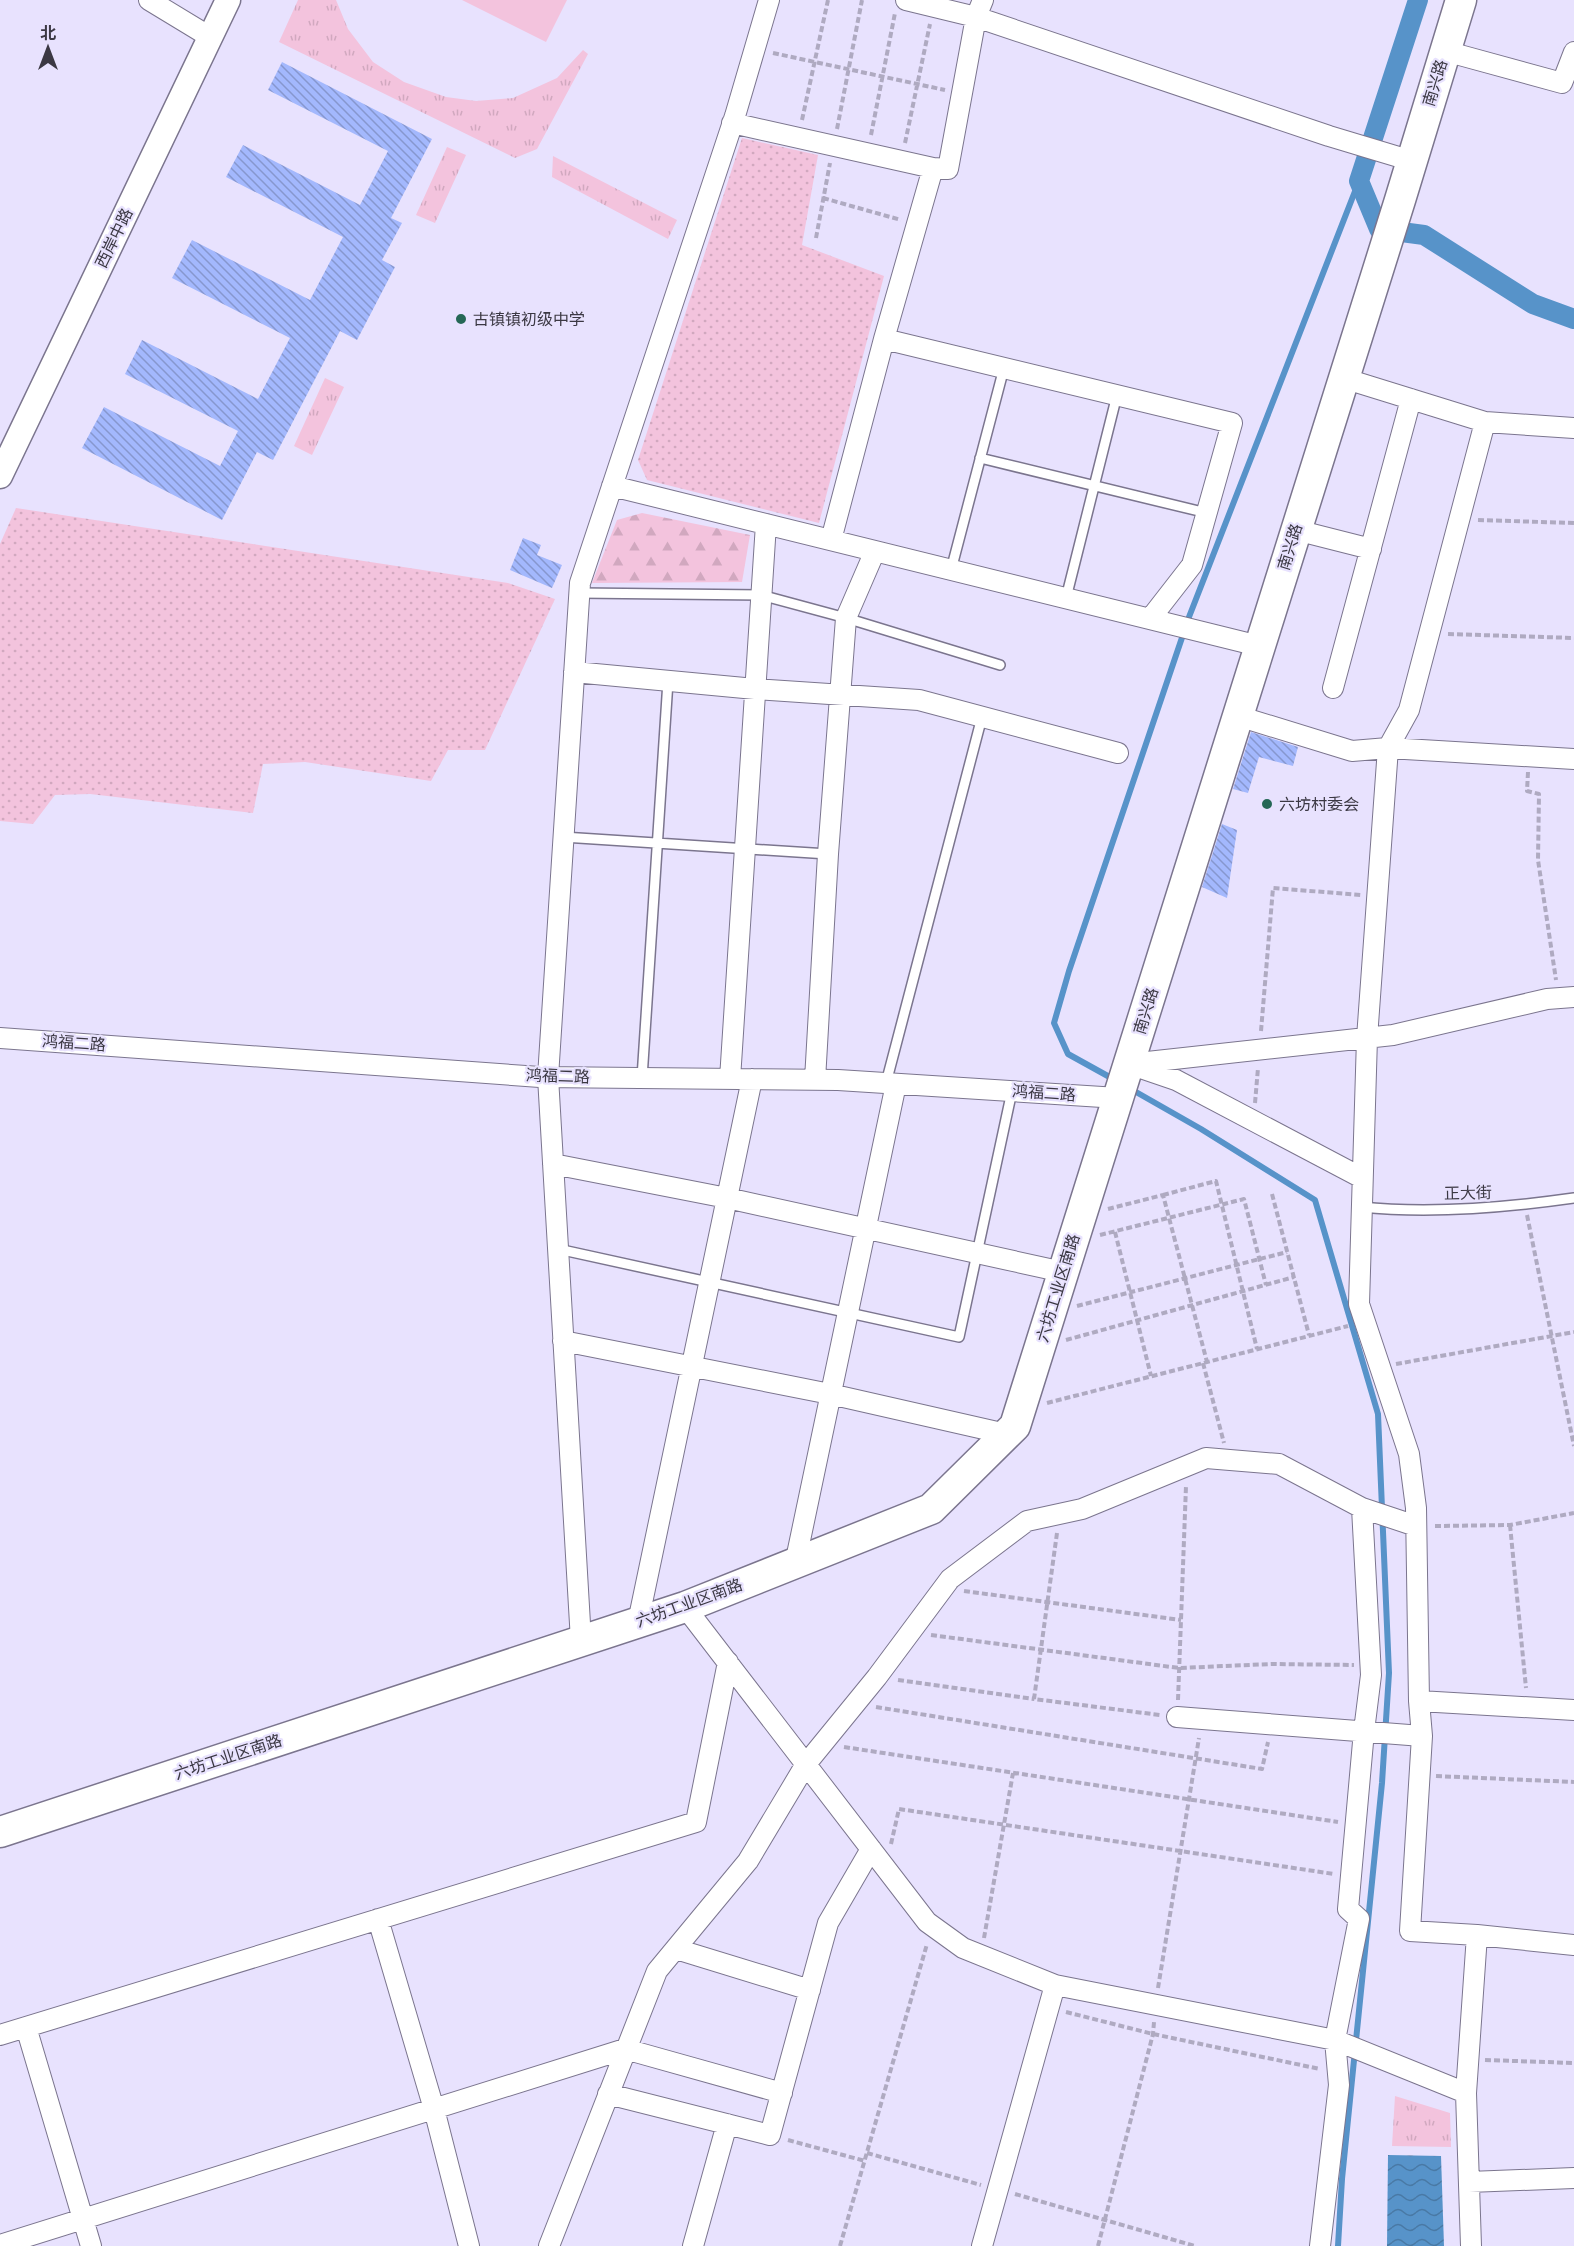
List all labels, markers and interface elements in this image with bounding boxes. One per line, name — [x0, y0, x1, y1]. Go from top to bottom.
north arrow — [18, 18, 78, 78]
text: 北 — [40, 24, 56, 43]
street label: 南兴路 — [1419, 57, 1451, 109]
street label: 西岸中路 — [91, 205, 137, 271]
place label: 古镇镇初级中学 — [473, 310, 585, 329]
marker: 古镇镇初级中学 — [454, 312, 468, 326]
street label: 南兴路 — [1274, 521, 1306, 573]
place label: 六坊村委会 — [1279, 795, 1359, 814]
marker: 六坊村委会 — [1260, 797, 1274, 811]
street label: 南兴路 — [1130, 985, 1162, 1037]
street label: 鸿福二路 — [41, 1031, 107, 1055]
street label: 鸿福二路 — [526, 1065, 590, 1087]
street label: 鸿福二路 — [1011, 1081, 1077, 1105]
street label: 正大街 — [1444, 1183, 1492, 1203]
street label: 六坊工业区南路 — [1033, 1232, 1083, 1344]
street label: 六坊工业区南路 — [633, 1575, 745, 1631]
street label: 六坊工业区南路 — [172, 1731, 284, 1783]

